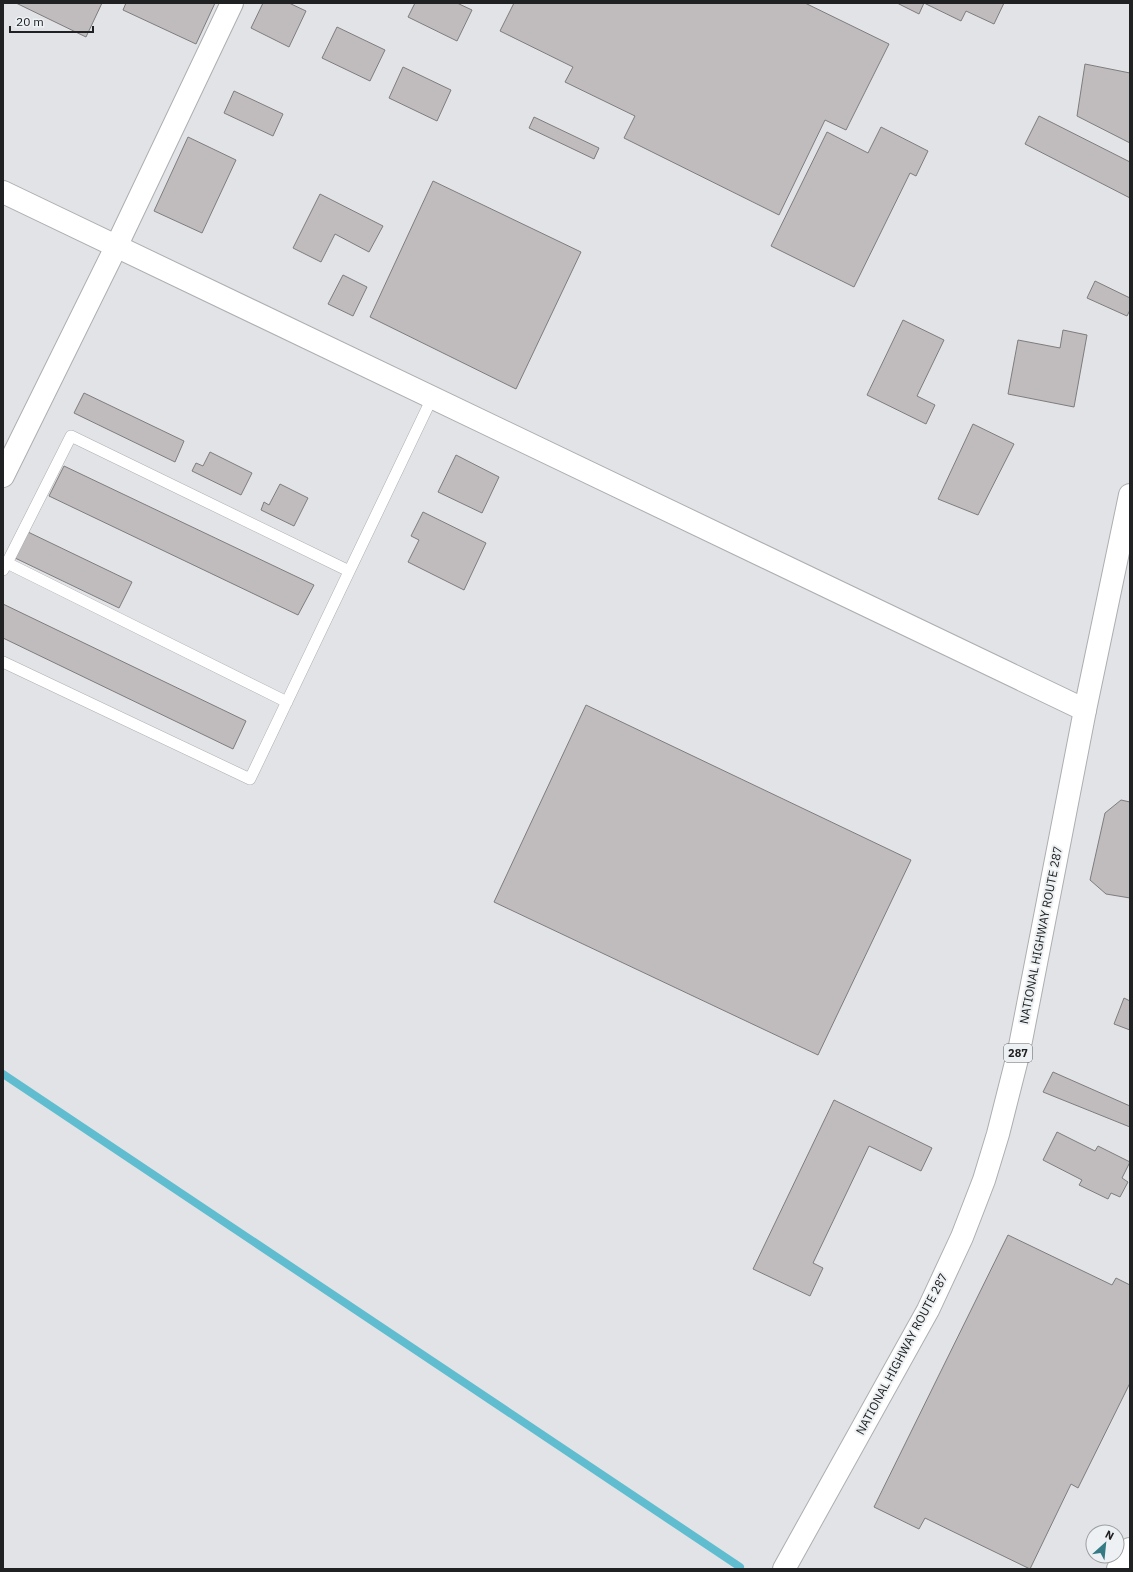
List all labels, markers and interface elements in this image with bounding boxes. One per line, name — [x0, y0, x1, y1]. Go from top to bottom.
scale bar — [10, 8, 93, 34]
text: 20 m — [16, 14, 44, 29]
street label: NATIONAL HIGHWAY ROUTE 287 — [1016, 845, 1065, 1025]
road number: 287 — [1004, 1044, 1032, 1062]
street label: NATIONAL HIGHWAY ROUTE 287 — [853, 1270, 951, 1437]
north arrow — [1085, 1524, 1125, 1564]
text: N — [1103, 1527, 1116, 1543]

